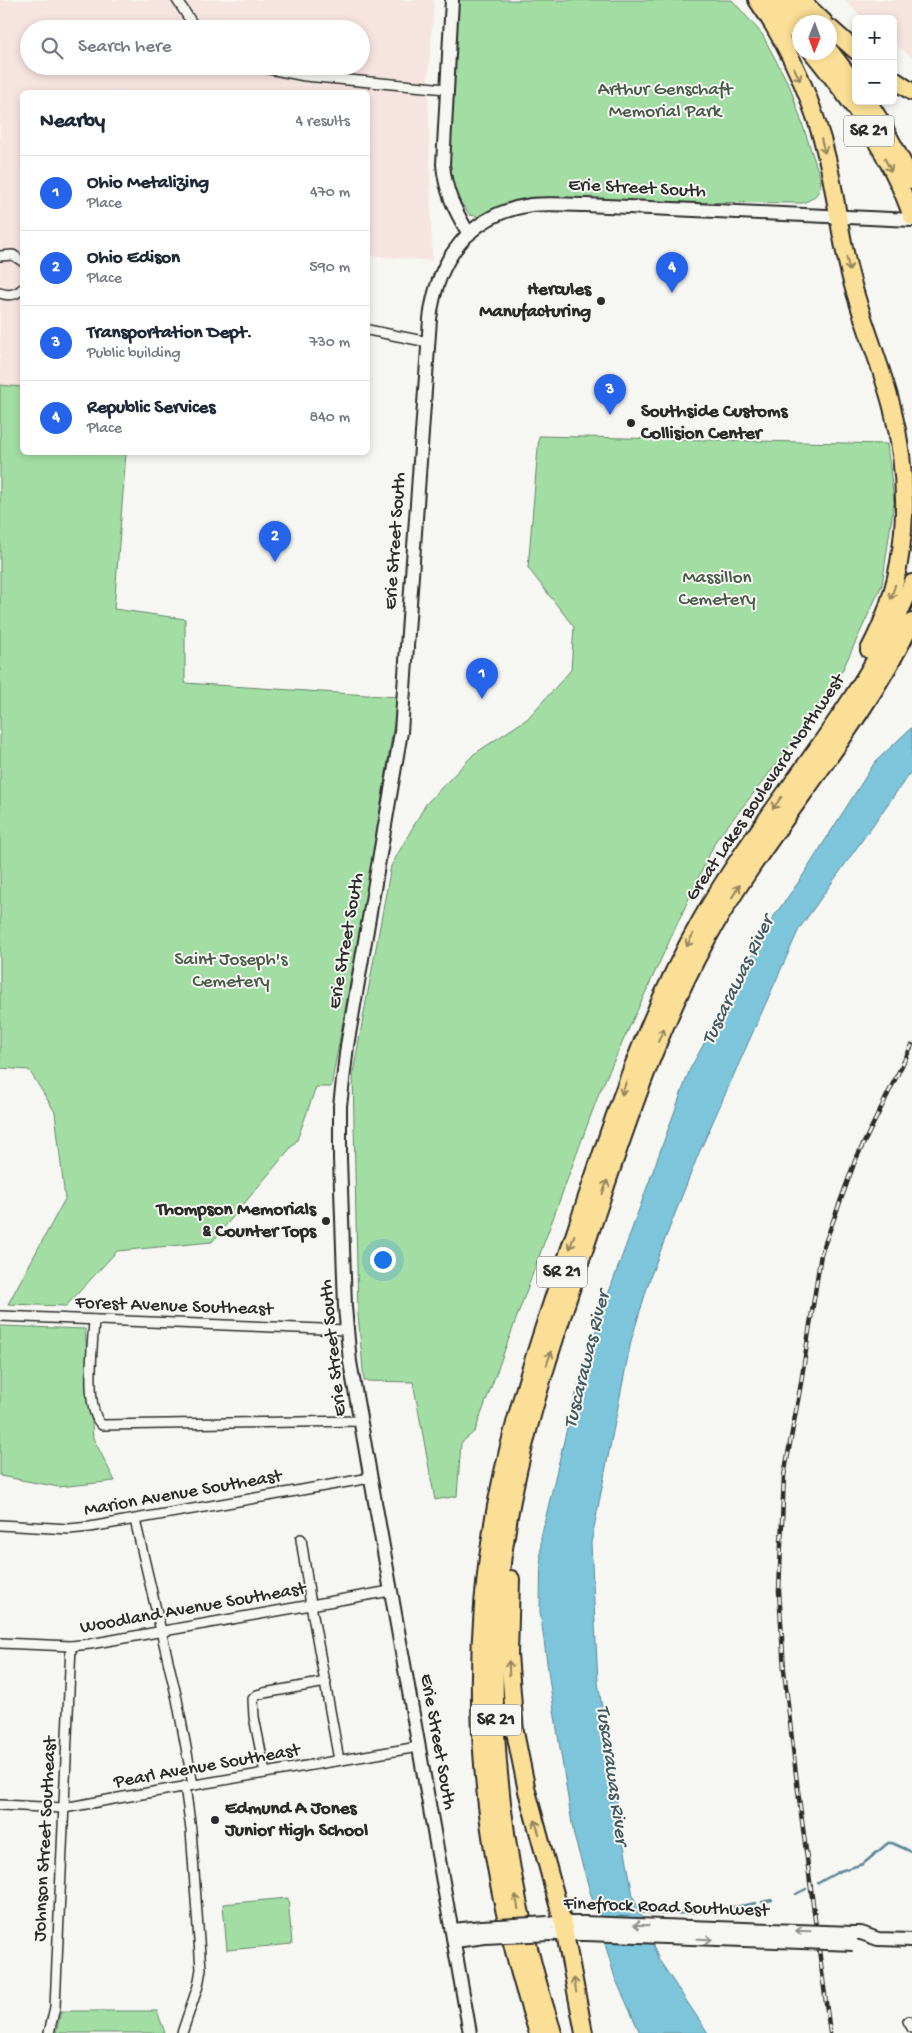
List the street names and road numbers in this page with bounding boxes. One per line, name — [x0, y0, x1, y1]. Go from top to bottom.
road number: SR 21 — [844, 115, 894, 146]
street label: Erie Street South — [568, 174, 706, 204]
street label: Erie Street South — [380, 472, 412, 610]
street label: Great Lakes Boulevard Northwest — [681, 668, 852, 906]
street label: Erie Street South — [324, 871, 370, 1011]
road number: SR 21 — [537, 1256, 587, 1288]
street label: Erie Street South — [315, 1278, 353, 1418]
street label: Forest Avenue Southeast — [74, 1292, 275, 1322]
street label: Marion Avenue Southeast — [82, 1465, 286, 1523]
street label: Woodland Avenue Southeast — [78, 1577, 310, 1640]
street label: Erie Street South — [414, 1672, 460, 1812]
road number: SR 21 — [471, 1704, 521, 1736]
street label: Johnson Street Southeast — [29, 1734, 63, 1942]
street label: Pearl Avenue Southeast — [111, 1739, 304, 1795]
street label: Finefrock Road Southwest — [562, 1893, 771, 1923]

